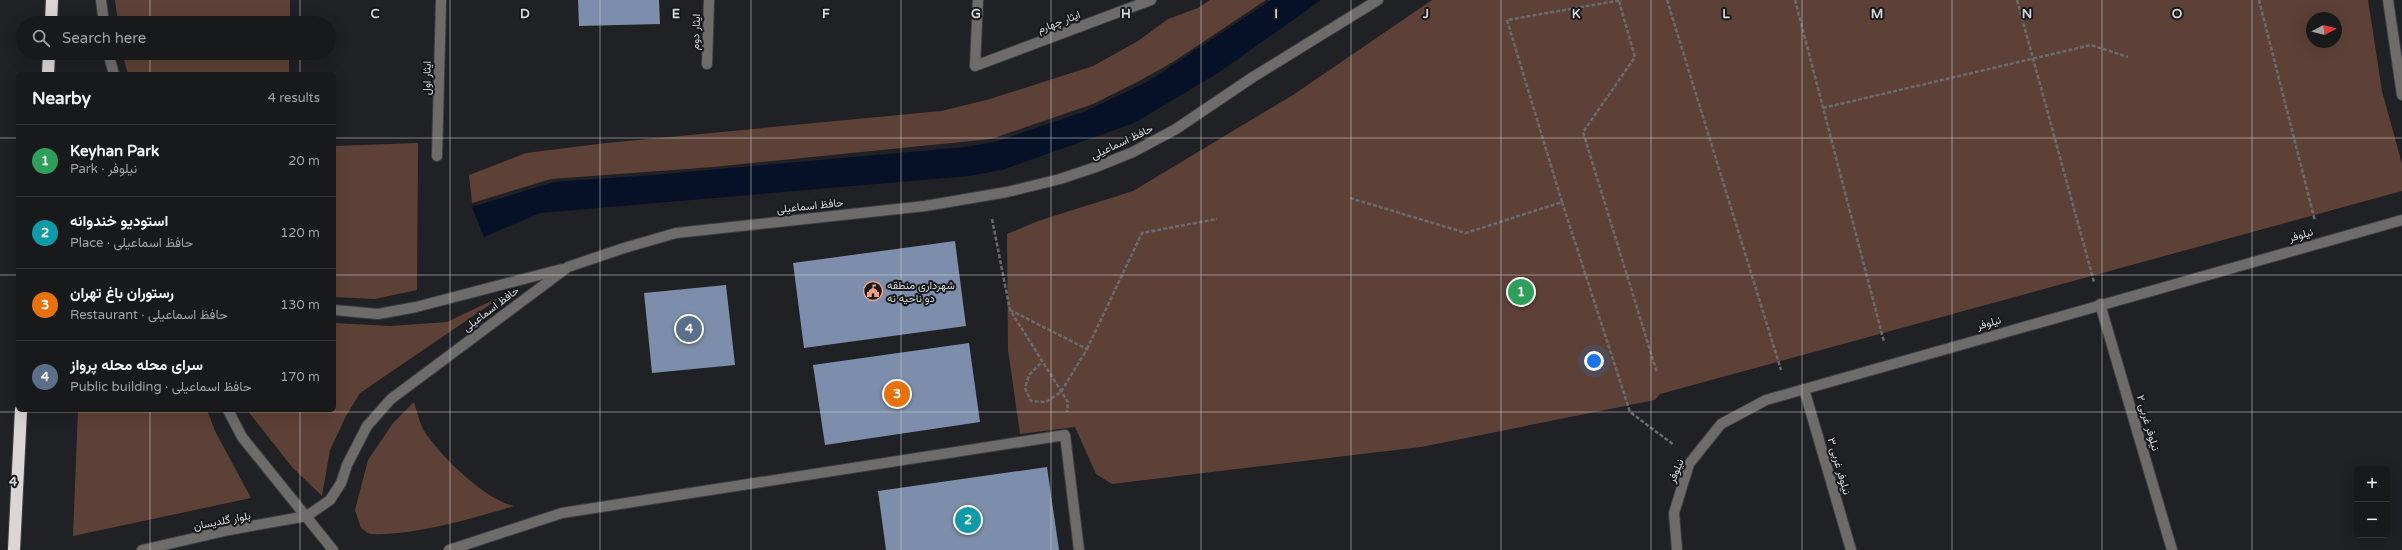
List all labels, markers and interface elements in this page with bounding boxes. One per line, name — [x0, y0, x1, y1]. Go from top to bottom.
text: C — [370, 6, 380, 22]
text: D — [520, 6, 530, 22]
text: E — [672, 6, 680, 22]
text: F — [822, 6, 830, 22]
text: G — [971, 6, 981, 22]
text: H — [1121, 6, 1131, 22]
text: I — [1274, 6, 1278, 22]
text: J — [1422, 6, 1429, 22]
text: K — [1572, 6, 1581, 22]
text: L — [1722, 6, 1730, 22]
text: M — [1871, 6, 1883, 22]
text: N — [2022, 6, 2032, 22]
text: O — [2172, 6, 2183, 22]
street label: ایثار چهارم — [1036, 8, 1083, 37]
north arrow — [2306, 12, 2342, 48]
street label: ایثار دوم — [689, 14, 704, 50]
search box — [16, 16, 336, 60]
icon: search — [30, 27, 52, 49]
text: Search here — [62, 29, 146, 47]
street label: ایثار اول — [420, 61, 434, 95]
text: Nearby — [32, 88, 91, 109]
text: 4 results — [268, 90, 320, 106]
street label: حافظ اسماعیلی — [1089, 122, 1155, 162]
text: Keyhan Park — [70, 142, 159, 160]
text: 1 — [41, 153, 49, 169]
text: 20 m — [288, 153, 320, 169]
text: Park · نیلوفر — [70, 161, 137, 177]
street label: حافظ اسماعیلی — [776, 196, 844, 216]
text: استودیو خندوانه — [70, 212, 168, 230]
text: 2 — [41, 225, 49, 241]
text: 120 m — [280, 225, 320, 241]
street label: نیلوفر — [2286, 225, 2315, 245]
text: Place · حافظ اسماعیلی — [70, 235, 193, 251]
pin: 1 — [1508, 277, 1534, 307]
place label: شهرداری منطقه دو ناحیه نه — [887, 279, 955, 305]
public building icon: شهرداری منطقه دو ناحیه نه — [862, 280, 884, 302]
text: رستوران باغ تهران — [70, 284, 174, 302]
street label: حافظ اسماعیلی — [460, 284, 522, 334]
text: 3 — [41, 297, 49, 313]
text: 130 m — [280, 297, 320, 313]
text: Restaurant · حافظ اسماعیلی — [70, 307, 228, 323]
street label: نیلوفر — [1974, 313, 2003, 333]
pin: 4 — [676, 314, 702, 344]
your location — [1584, 351, 1604, 371]
text: سرای محله محله پرواز — [70, 356, 203, 374]
text: 4 — [41, 369, 49, 385]
text: 170 m — [280, 369, 320, 385]
text: Public building · حافظ اسماعیلی — [70, 379, 251, 395]
pin: 3 — [884, 379, 910, 409]
street label: نیلوفر غربی ۲ — [2134, 394, 2162, 452]
street label: نیلوفر غربی ۳ — [1825, 436, 1853, 496]
street label: نیلوفر — [1665, 457, 1687, 486]
map controls — [2354, 466, 2390, 538]
button: + — [2354, 466, 2390, 502]
text: 4 — [9, 474, 18, 490]
button: − — [2354, 502, 2390, 538]
pin: 2 — [955, 505, 981, 535]
street label: بلوار گلدیسان — [192, 509, 252, 533]

